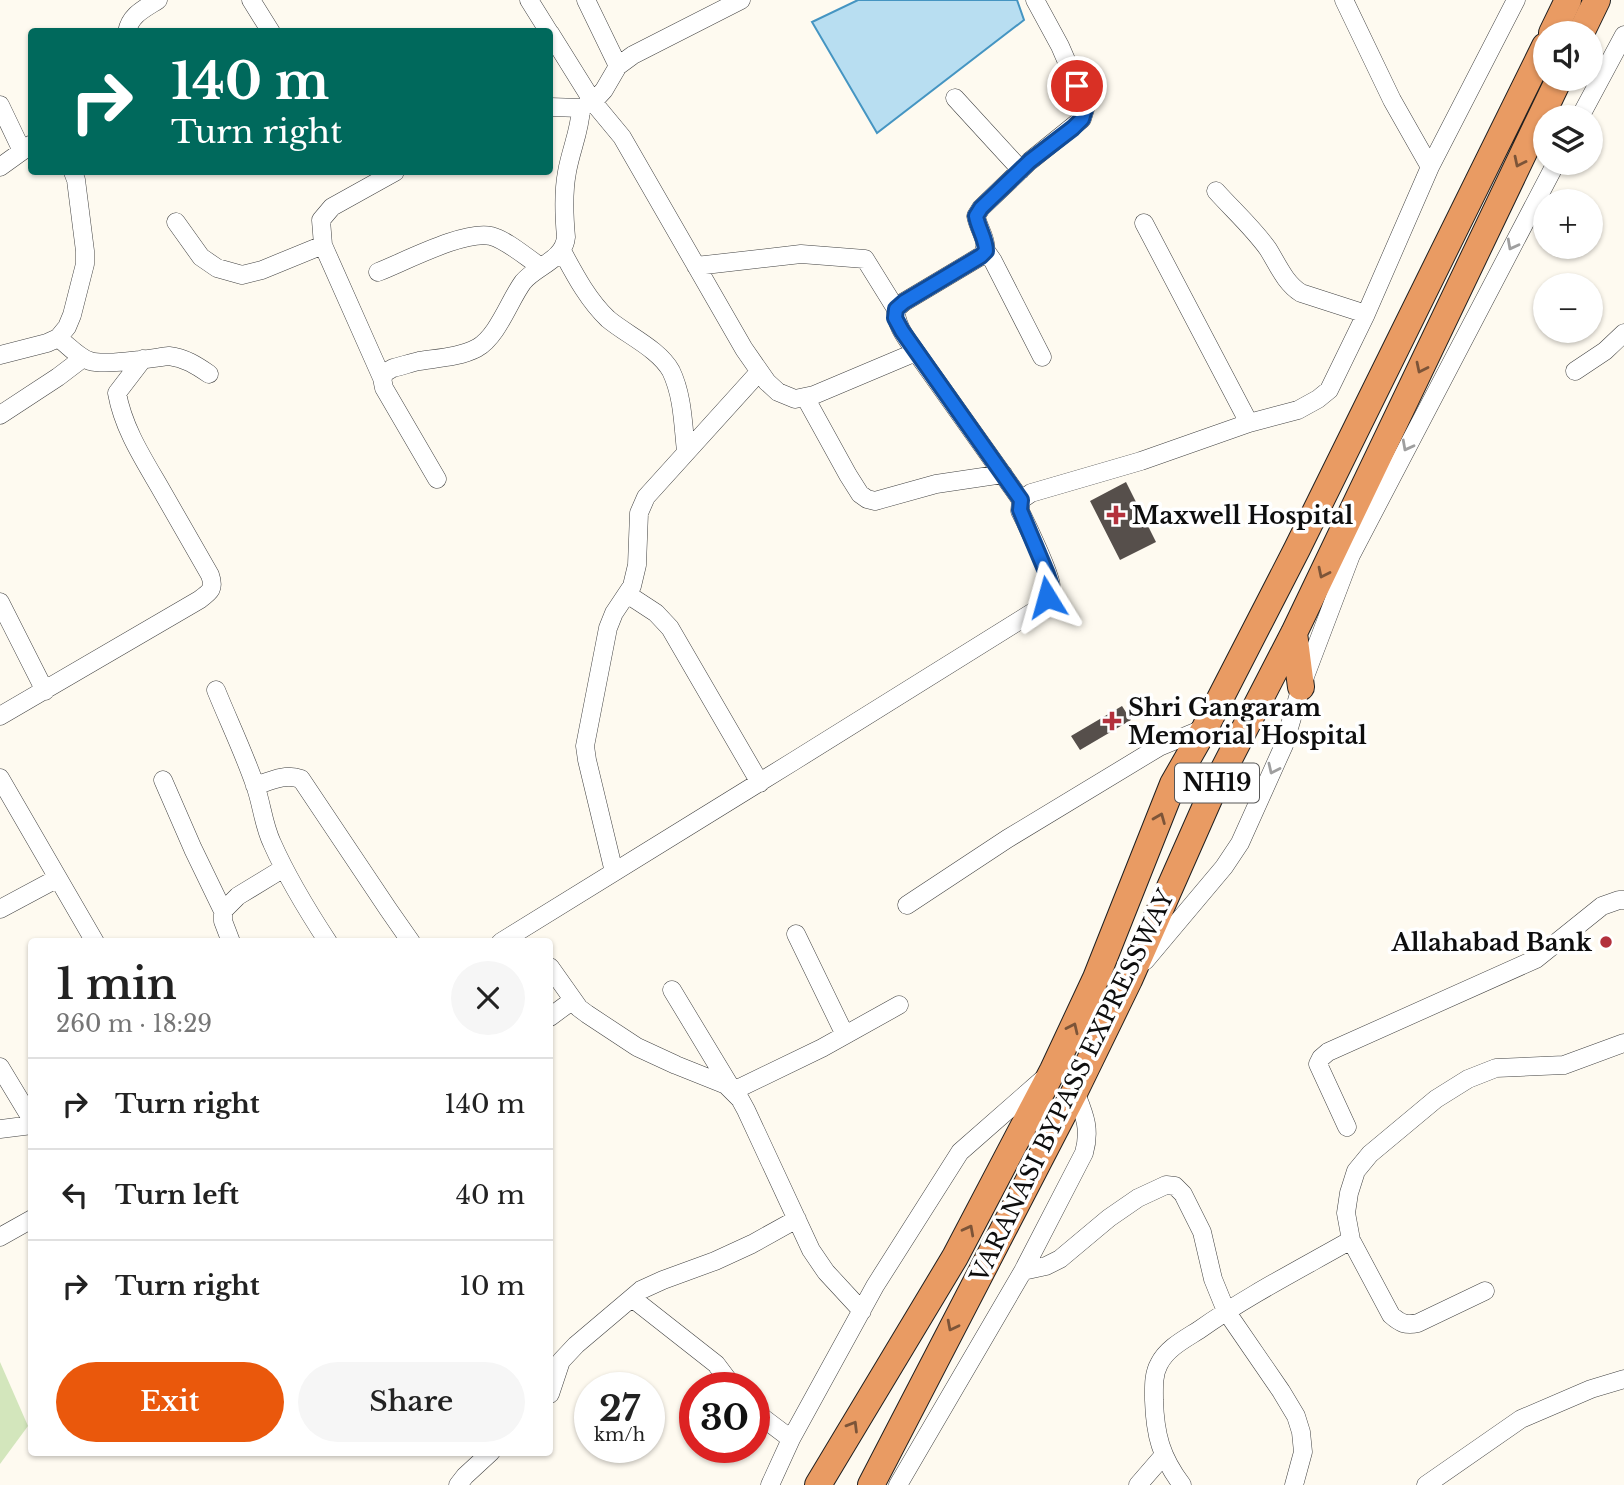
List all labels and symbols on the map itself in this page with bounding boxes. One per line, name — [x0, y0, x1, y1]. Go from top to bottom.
pin — [1047, 56, 1107, 116]
one-way arrow — [1514, 155, 1528, 167]
one-way arrow — [1507, 237, 1521, 250]
one-way arrow — [1415, 361, 1429, 373]
one-way arrow — [1402, 439, 1415, 451]
place label: Maxwell Hospital — [1132, 501, 1354, 530]
marker: Maxwell Hospital — [1106, 505, 1126, 525]
position arrow — [1010, 560, 1084, 634]
one-way arrow — [1317, 566, 1331, 578]
place label: Shri Gangaram Memorial Hospital — [1128, 693, 1367, 750]
marker: Shri Gangaram Memorial Hospital — [1102, 711, 1122, 731]
one-way arrow — [1267, 762, 1281, 774]
road number: NH19 — [1175, 764, 1259, 803]
one-way arrow — [1151, 813, 1165, 825]
street label: VARANASI BYPASS EXPRESSWAY — [964, 884, 1180, 1288]
place label: Allahabad Bank — [1391, 928, 1593, 957]
marker: Allahabad Bank — [1598, 934, 1614, 950]
one-way arrow — [1065, 1023, 1079, 1035]
one-way arrow — [960, 1225, 974, 1238]
one-way arrow — [947, 1319, 961, 1331]
speed limit sign: 30 — [679, 1372, 770, 1463]
one-way arrow — [845, 1421, 858, 1434]

